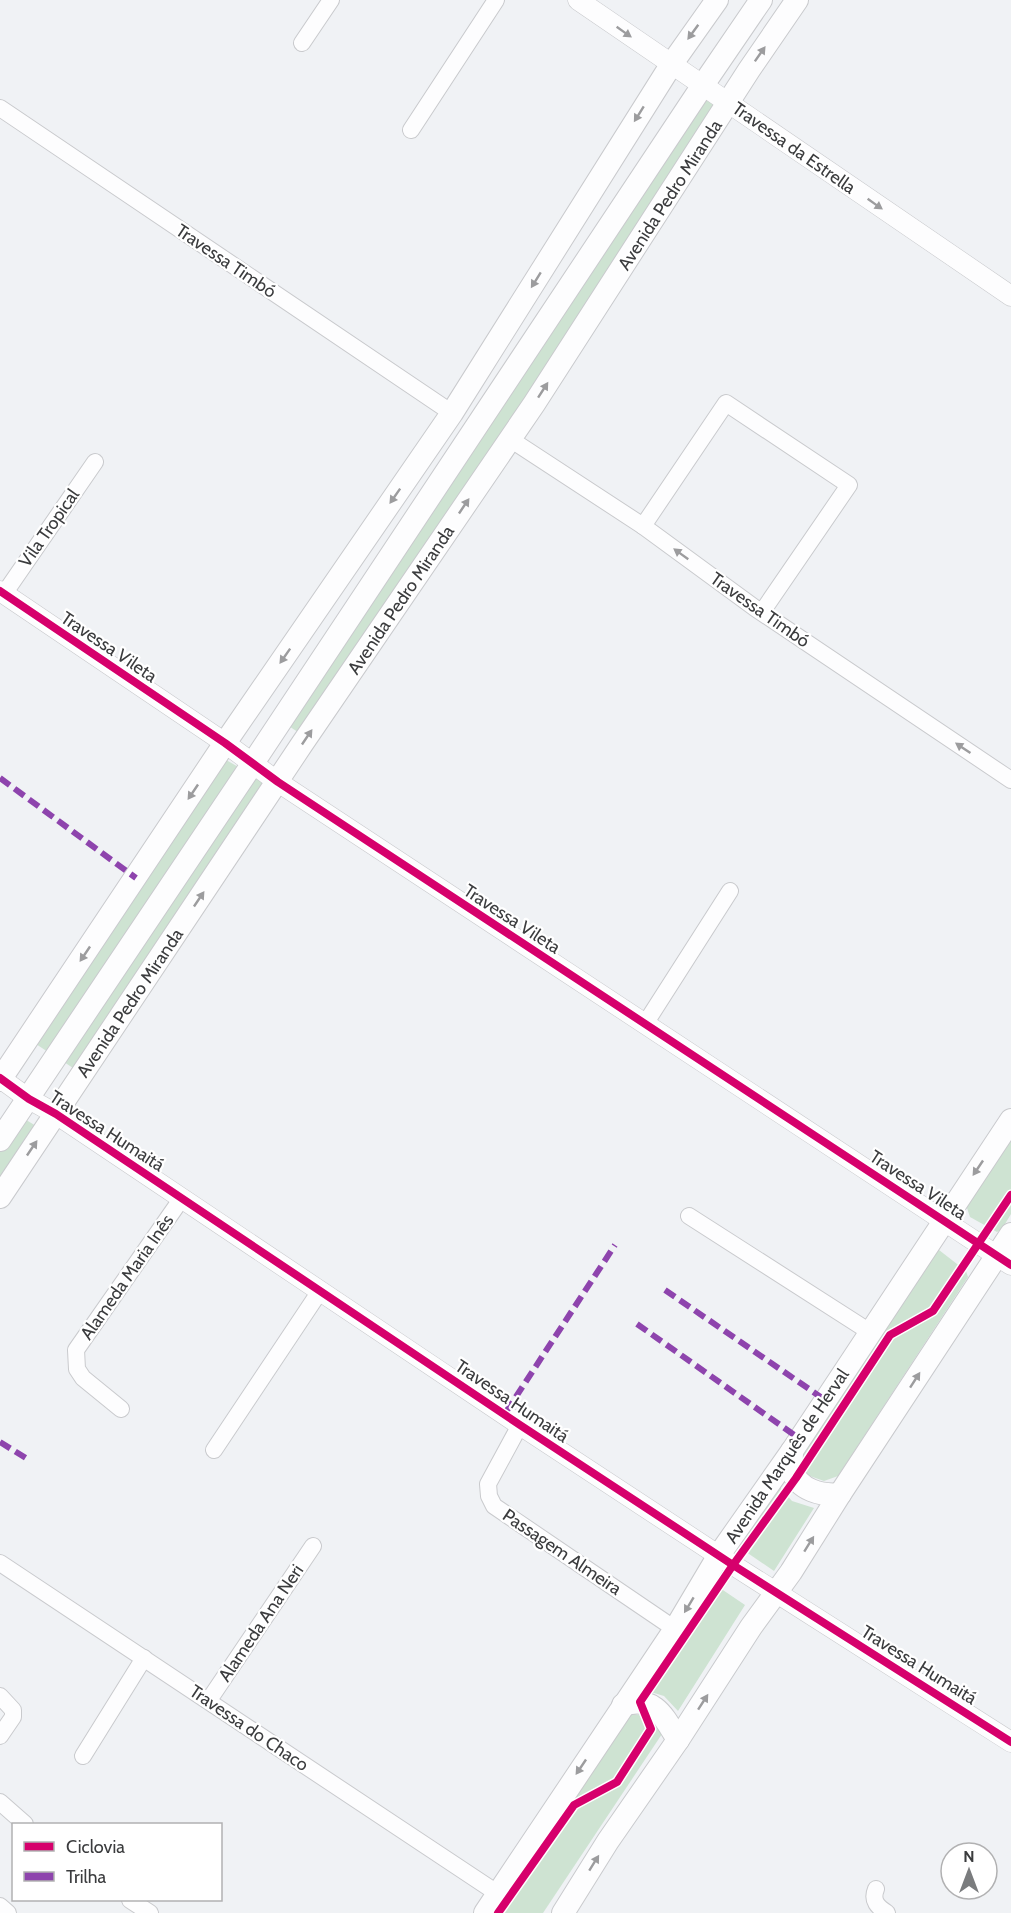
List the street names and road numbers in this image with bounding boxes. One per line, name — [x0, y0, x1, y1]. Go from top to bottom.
street label: Travessa da Estrella — [728, 97, 860, 199]
street label: Avenida Pedro Miranda — [613, 115, 727, 274]
street label: Travessa Timbó — [172, 219, 280, 303]
street label: Vila Tropical — [14, 484, 84, 571]
street label: Avenida Pedro Miranda — [343, 521, 459, 679]
street label: Travessa Timbó — [706, 568, 814, 652]
street label: Travessa Vileta — [57, 607, 161, 687]
street label: Travessa Vileta — [459, 880, 565, 959]
street label: Avenida Pedro Miranda — [72, 924, 188, 1082]
street label: Travessa Humaitá — [46, 1086, 169, 1176]
street label: Travessa Vileta — [865, 1146, 971, 1225]
street label: Alameda Maria Inês — [76, 1210, 178, 1344]
street label: Travessa Humaitá — [451, 1355, 573, 1447]
street label: Avenida Marquês de Herval — [720, 1364, 854, 1548]
street label: Passagem Almeira — [498, 1504, 626, 1600]
street label: Alameda Ana Neri — [214, 1560, 308, 1686]
street label: Travessa Humaitá — [857, 1621, 981, 1710]
street label: Travessa do Chaco — [185, 1680, 313, 1776]

